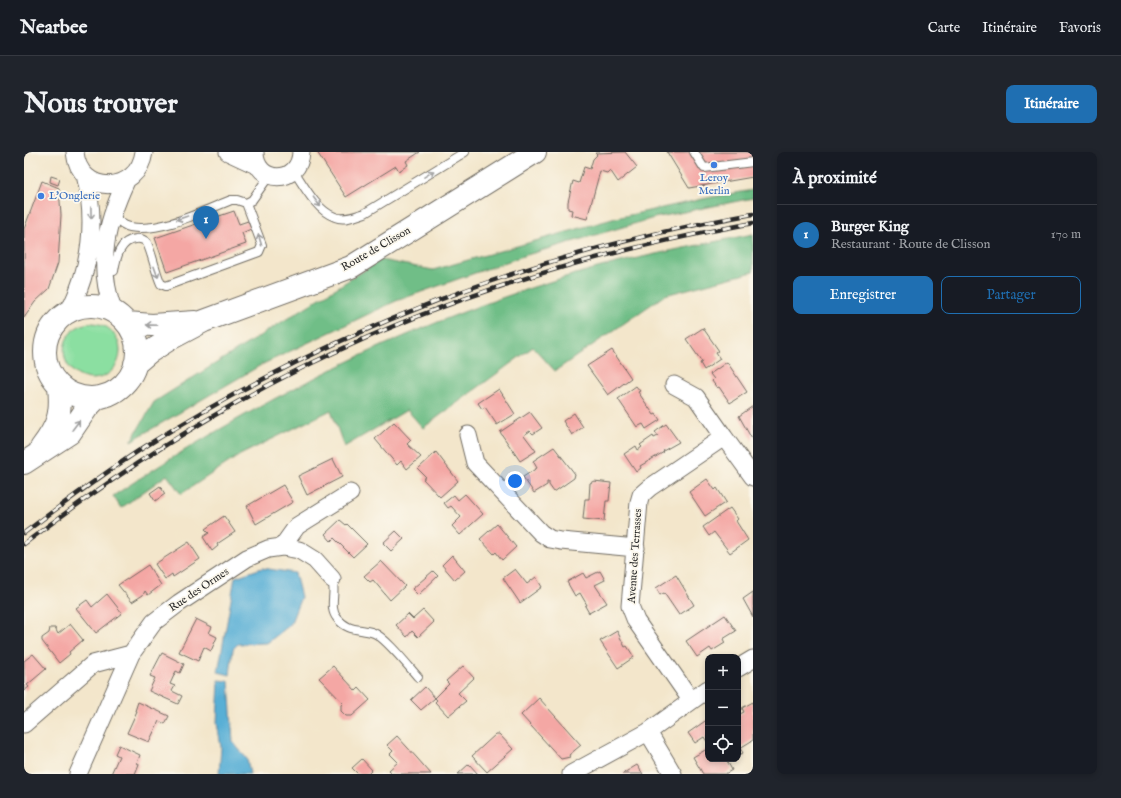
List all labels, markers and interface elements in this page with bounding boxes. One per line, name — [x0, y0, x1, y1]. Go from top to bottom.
text: Nearbee — [20, 16, 87, 40]
text: Carte — [928, 19, 960, 37]
text: Itinéraire — [982, 19, 1037, 37]
text: Favoris — [1059, 19, 1101, 37]
button: Itinéraire — [1006, 85, 1097, 123]
text: Nous trouver — [24, 87, 178, 122]
marker: Leroy Merlin — [709, 160, 719, 170]
text: À proximité — [793, 168, 877, 189]
one-way arrow — [423, 170, 435, 178]
place label: Leroy Merlin — [698, 171, 730, 198]
place label: L'Onglerie — [49, 189, 100, 203]
marker: L'Onglerie — [36, 191, 46, 201]
one-way arrow — [313, 197, 321, 208]
one-way arrow — [87, 206, 95, 219]
pin: 1 — [193, 206, 219, 239]
one-way arrow — [176, 215, 189, 222]
text: Burger King — [831, 217, 909, 236]
street label: Route de Clisson — [339, 223, 413, 275]
text: 1 — [804, 226, 808, 243]
text: 170 m — [1051, 226, 1081, 243]
one-way arrow — [256, 233, 263, 246]
text: Restaurant · Route de Clisson — [831, 236, 990, 253]
one-way arrow — [153, 266, 161, 278]
button: Enregistrer — [793, 276, 933, 314]
button: Partager — [941, 276, 1081, 314]
one-way arrow — [146, 321, 159, 328]
one-way arrow — [72, 419, 80, 430]
your location — [505, 471, 525, 491]
street label: Avenue des Terrasses — [625, 508, 645, 605]
street label: Rue des Ormes — [166, 565, 232, 615]
map controls — [705, 654, 741, 762]
button: + — [705, 654, 741, 690]
button: − — [705, 690, 741, 726]
button: locate — [705, 726, 741, 762]

